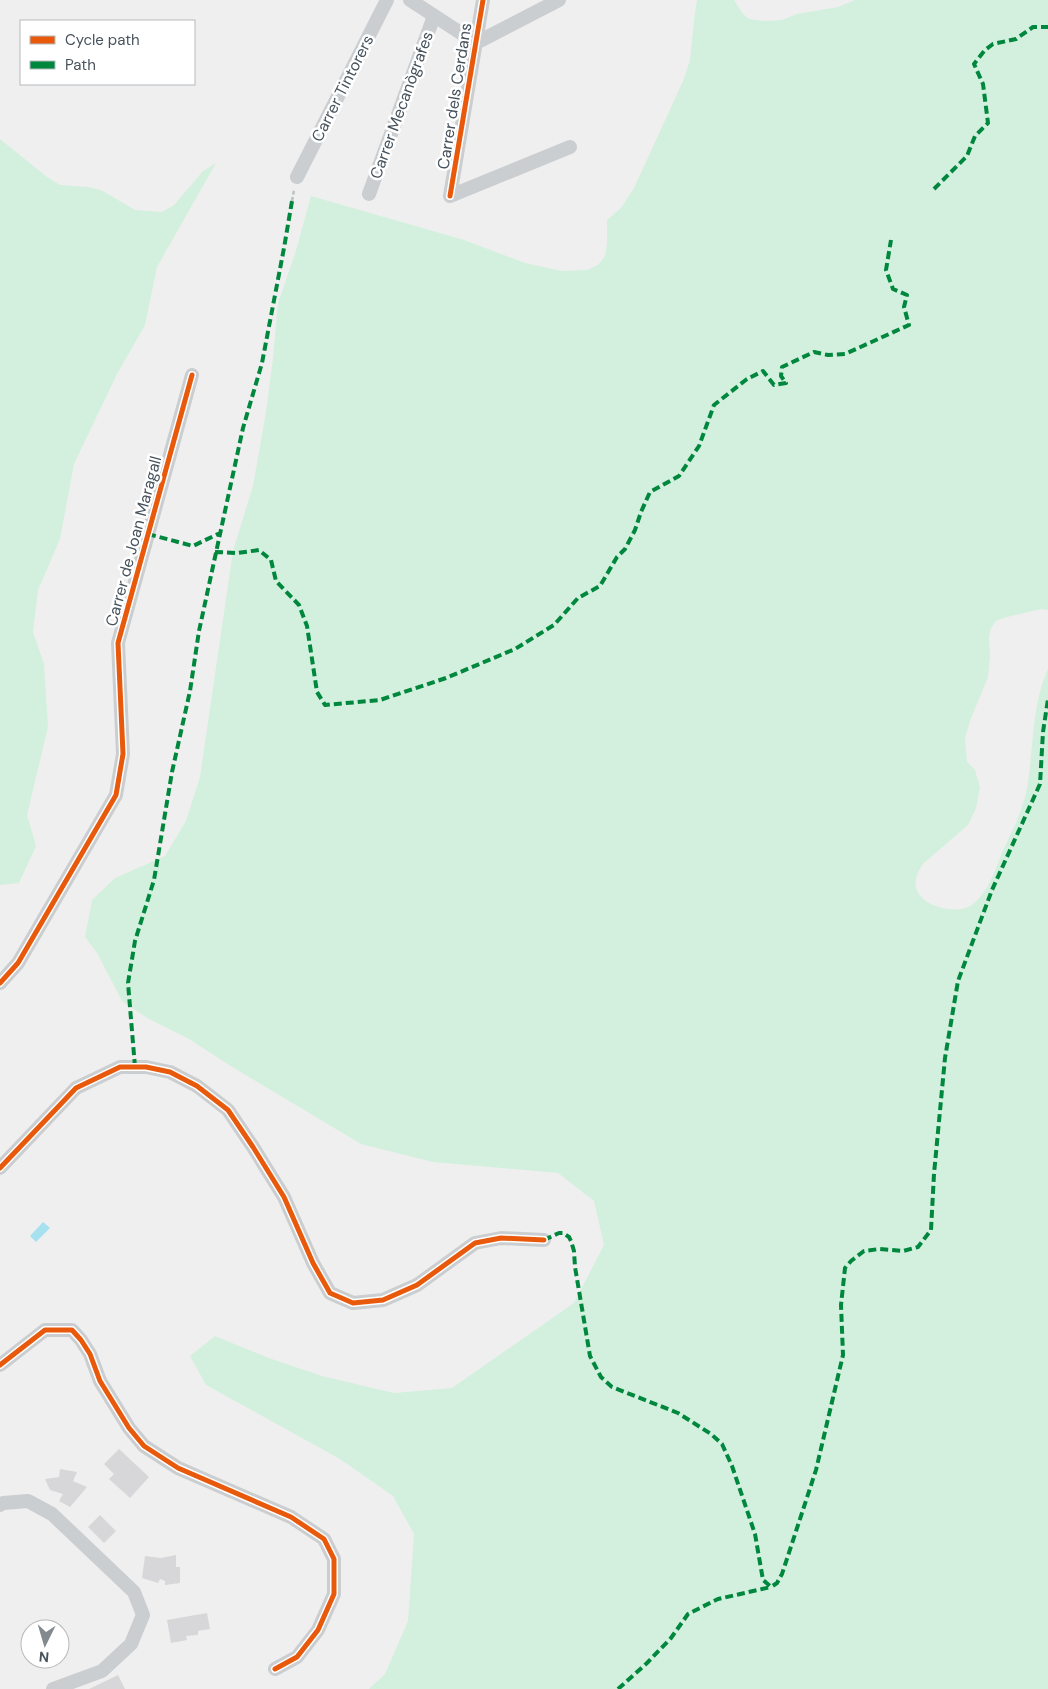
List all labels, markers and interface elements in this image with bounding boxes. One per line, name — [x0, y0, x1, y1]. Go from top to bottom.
legend — [20, 20, 195, 85]
street label: Carrer dels Cerdans — [433, 21, 476, 171]
street label: Carrer Mecanògrafes — [365, 29, 438, 182]
text: Cycle path — [65, 30, 140, 50]
street label: Carrer Tintorers — [306, 31, 378, 145]
text: Path — [65, 55, 96, 75]
street label: Carrer de Joan Maragall — [101, 454, 166, 629]
north arrow — [20, 1619, 70, 1669]
text: N — [38, 1648, 50, 1666]

